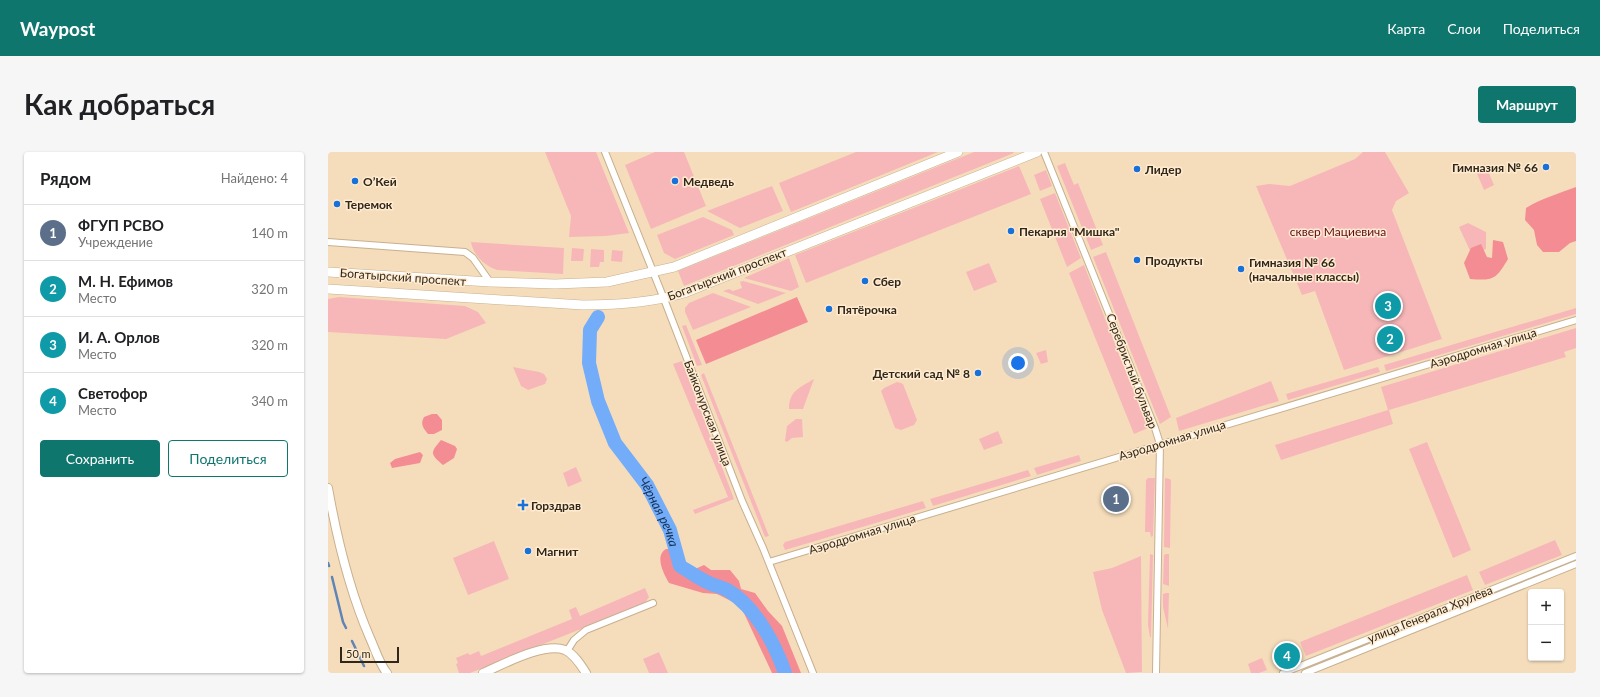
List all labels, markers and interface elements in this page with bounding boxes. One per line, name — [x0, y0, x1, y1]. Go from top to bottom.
text: Waypost — [20, 17, 95, 40]
text: Карта — [1387, 20, 1425, 37]
text: Слои — [1447, 20, 1481, 37]
text: Поделиться — [1503, 20, 1580, 37]
button: Маршрут — [1478, 86, 1576, 123]
text: Как добраться — [24, 87, 215, 121]
place label: Гимназия № 66 — [1452, 160, 1538, 175]
place label: Лидер — [1144, 162, 1182, 177]
marker: Гимназия № 66 — [1541, 162, 1551, 172]
marker: Лидер — [1132, 164, 1142, 174]
text: Рядом — [40, 168, 91, 189]
text: Найдено: 4 — [221, 170, 288, 186]
place label: О’Кей — [363, 174, 397, 189]
place label: Медведь — [683, 174, 734, 189]
marker: О’Кей — [350, 176, 360, 186]
marker: Медведь — [670, 176, 680, 186]
place label: Теремок — [345, 197, 393, 212]
marker: Теремок — [332, 199, 342, 209]
text: ФГУП РСВО — [78, 216, 164, 234]
place label: Пекарня "Мишка" — [1019, 224, 1120, 239]
park label: сквер Мациевича — [1290, 224, 1386, 239]
text: 1 — [49, 225, 57, 241]
text: 140 m — [251, 225, 288, 241]
marker: Пекарня "Мишка" — [1006, 226, 1016, 236]
text: Учреждение — [78, 234, 153, 250]
street label: Богатырский проспект — [665, 244, 789, 304]
place label: Продукты — [1145, 253, 1203, 268]
marker: Продукты — [1132, 255, 1142, 265]
place label: Гимназия № 66 (начальные классы) — [1249, 255, 1359, 284]
marker: Гимназия № 66 (начальные классы) — [1236, 264, 1246, 274]
street label: Богатырский проспект — [339, 265, 467, 289]
text: М. Н. Ефимов — [78, 272, 173, 290]
place label: Сбер — [873, 274, 901, 289]
marker: Сбер — [860, 276, 870, 286]
text: 2 — [49, 281, 57, 297]
text: 320 m — [251, 281, 288, 297]
text: Место — [78, 290, 117, 306]
pin: 3 — [1375, 291, 1401, 321]
place label: Пятёрочка — [837, 302, 897, 317]
marker: Пятёрочка — [824, 304, 834, 314]
street label: Серебристый бульвар — [1103, 311, 1161, 431]
pin: 2 — [1377, 324, 1403, 354]
street label: Аэродромная улица — [1428, 325, 1538, 371]
text: И. А. Орлов — [78, 328, 160, 346]
text: 3 — [49, 337, 57, 353]
text: 320 m — [251, 337, 288, 353]
text: Место — [78, 346, 117, 362]
your location — [1008, 353, 1028, 373]
street label: Байконурская улица — [681, 358, 735, 468]
place label: Детский сад № 8 — [873, 366, 970, 381]
marker: Детский сад № 8 — [973, 368, 983, 378]
text: Светофор — [78, 384, 148, 402]
text: 4 — [49, 393, 57, 409]
text: 340 m — [251, 393, 288, 409]
text: Место — [78, 402, 117, 418]
street label: Аэродромная улица — [1117, 417, 1227, 463]
button: Сохранить — [40, 440, 160, 477]
button: Поделиться — [168, 440, 288, 477]
water label: Чёрная речка — [635, 473, 682, 549]
pin: 1 — [1103, 484, 1129, 514]
place label: Горздрав — [531, 498, 581, 513]
marker: Горздрав — [518, 500, 528, 510]
street label: Аэродромная улица — [807, 511, 917, 557]
place label: Магнит — [536, 544, 579, 559]
marker: Магнит — [523, 546, 533, 556]
street label: улица Генерала Хрулёва — [1365, 582, 1495, 646]
map controls — [1528, 589, 1564, 661]
button: + — [1528, 589, 1564, 625]
button: − — [1528, 625, 1564, 661]
pin: 4 — [1274, 641, 1300, 671]
scale bar — [340, 645, 399, 664]
text: 50 m — [346, 647, 371, 660]

